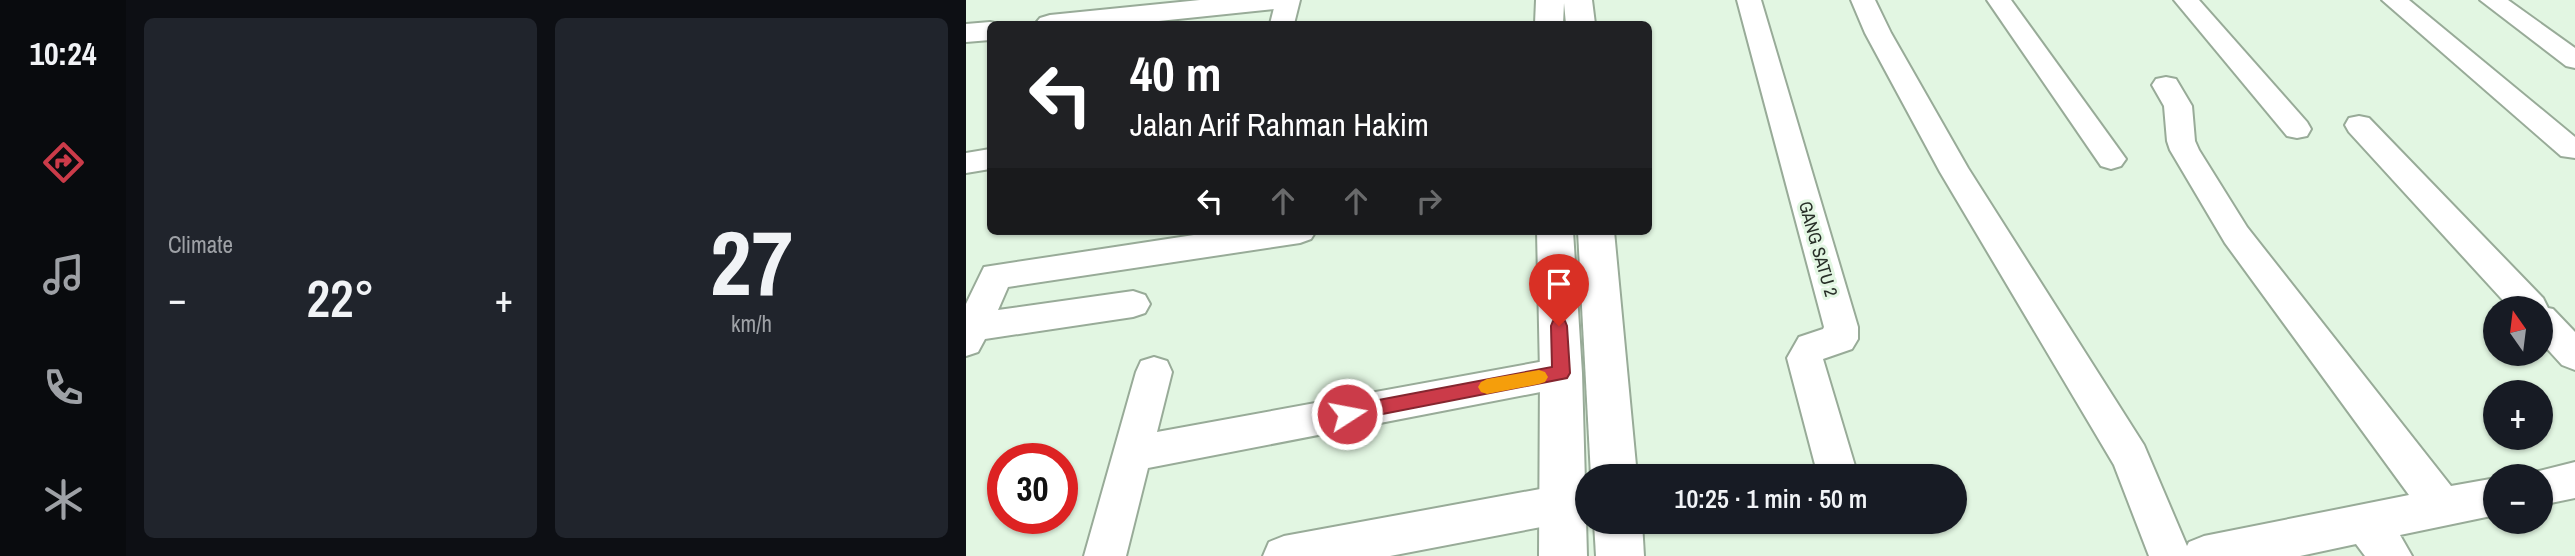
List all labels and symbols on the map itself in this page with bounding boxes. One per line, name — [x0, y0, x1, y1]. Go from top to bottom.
street label: GANG SATU 2 — [1793, 198, 1844, 299]
pin — [1529, 254, 1589, 326]
north arrow — [2483, 296, 2553, 366]
position arrow — [1310, 377, 1384, 451]
speed limit sign: 30 — [987, 443, 1078, 534]

